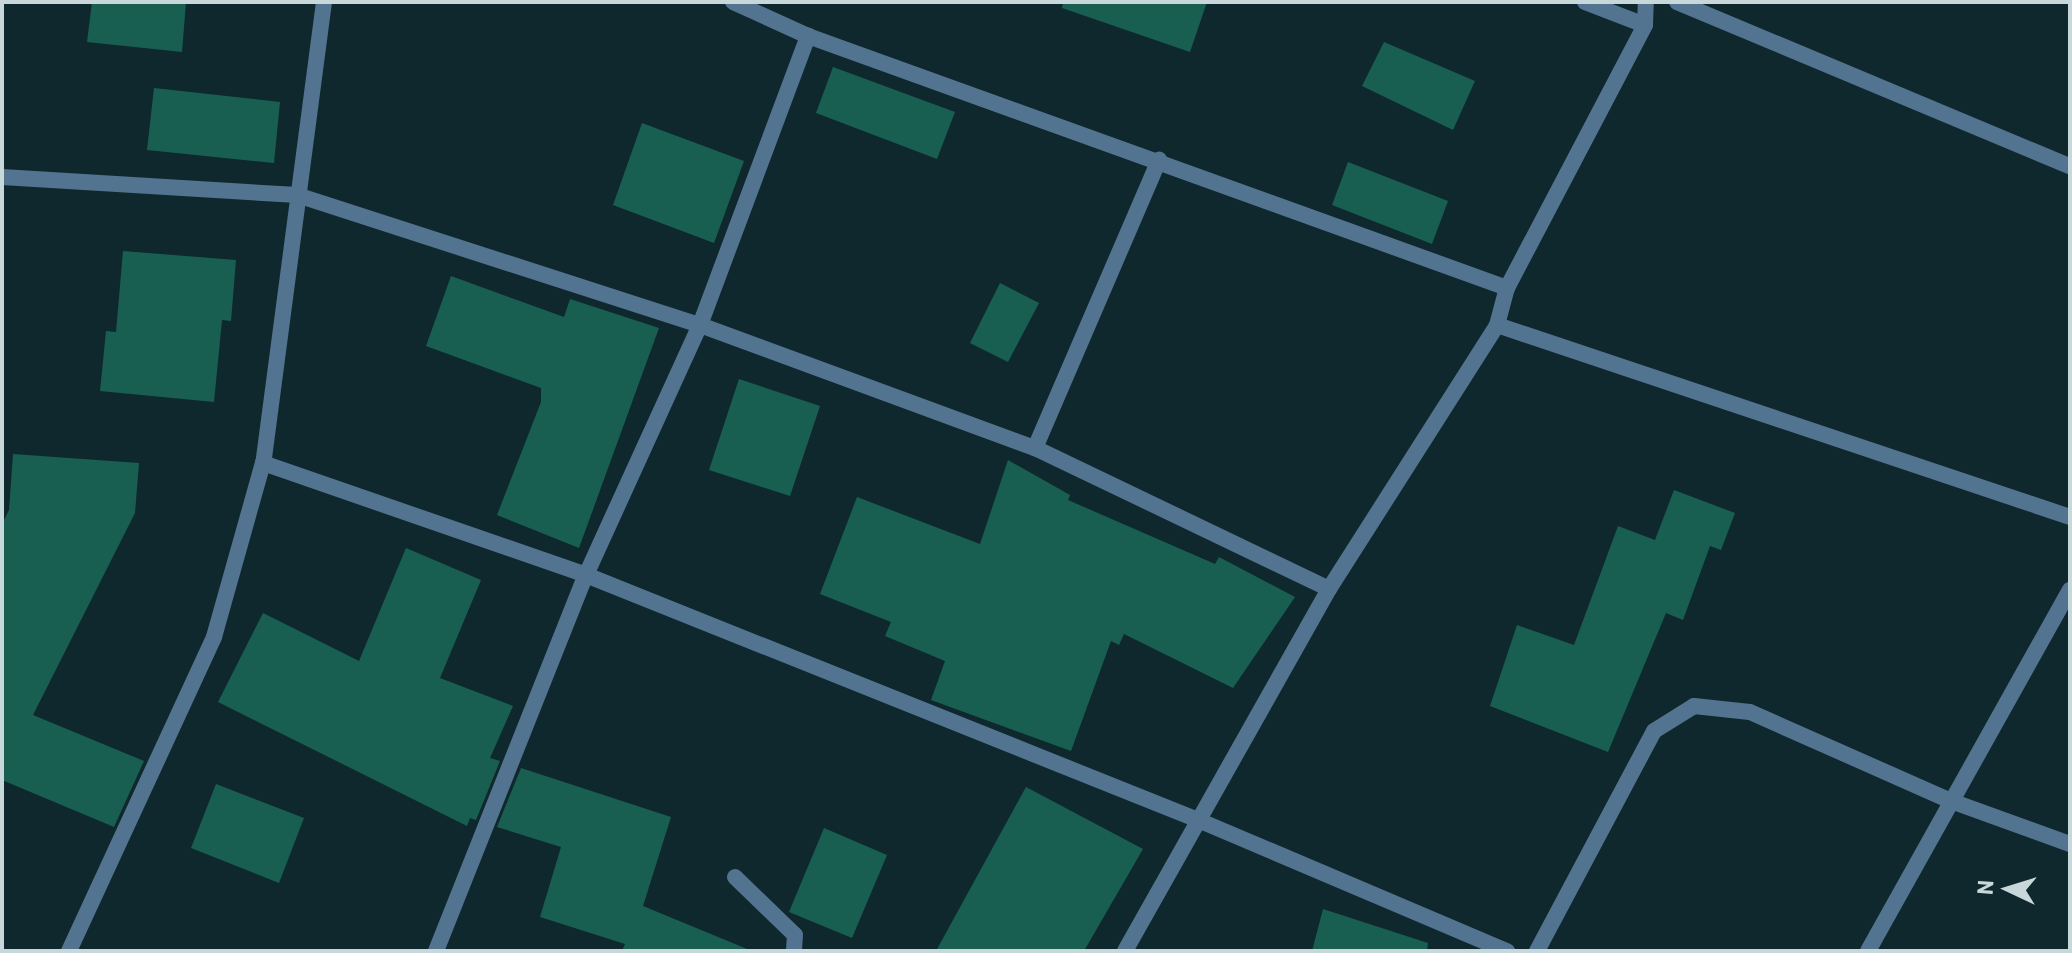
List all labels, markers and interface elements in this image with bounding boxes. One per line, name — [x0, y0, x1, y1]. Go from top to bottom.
north arrow — [1968, 849, 2048, 929]
text: N — [1971, 879, 1998, 896]

